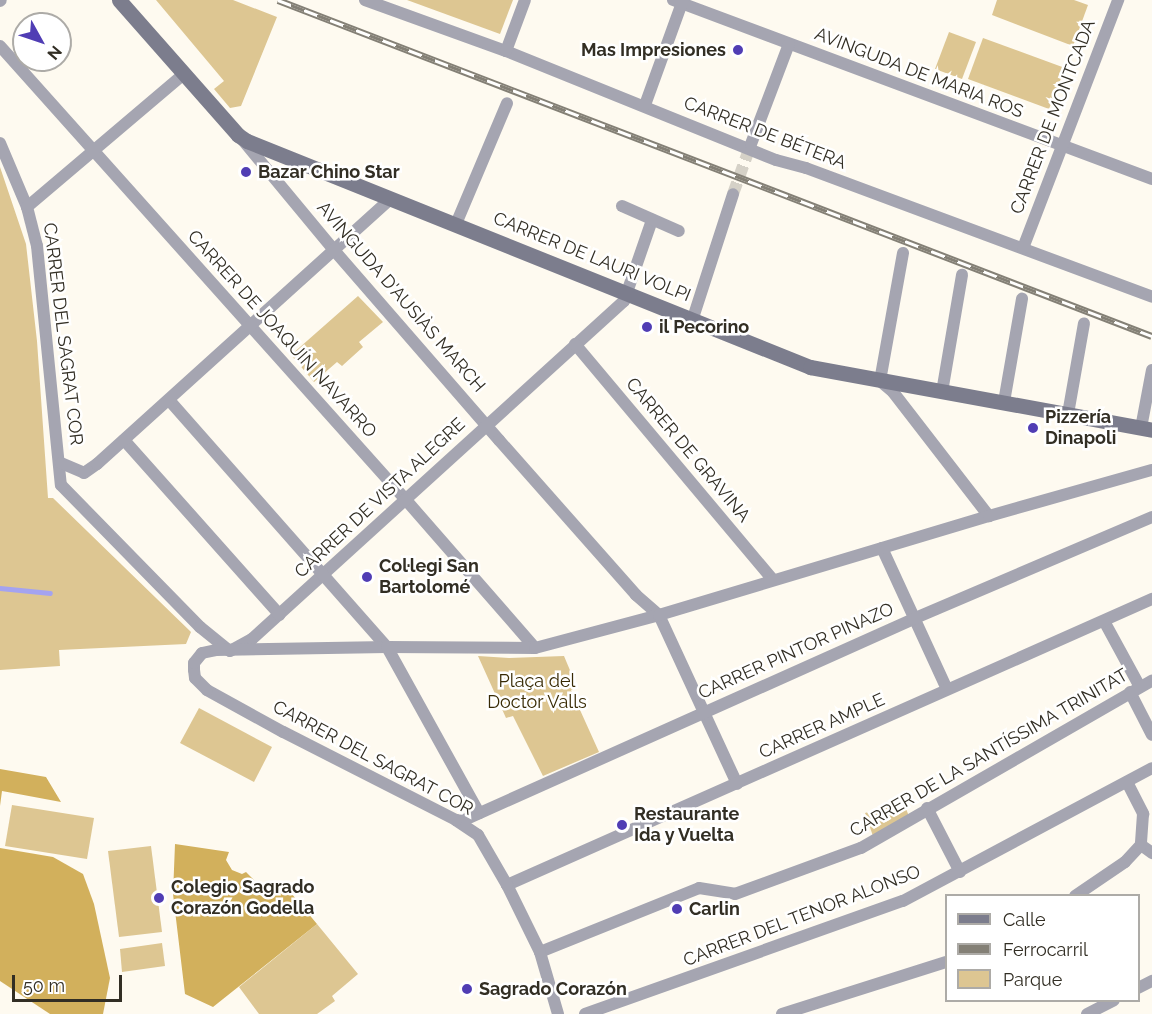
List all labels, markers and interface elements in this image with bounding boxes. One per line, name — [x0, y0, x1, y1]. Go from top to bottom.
north arrow — [12, 12, 72, 72]
street label: CARRER DE MONTCADA — [1006, 17, 1100, 217]
street label: AVINGUDA DE MARIA ROS — [811, 23, 1027, 123]
place label: Mas Impresiones — [581, 39, 726, 61]
text: N — [43, 42, 66, 63]
marker: Mas Impresiones — [731, 43, 745, 57]
street label: CARRER DE BÉTERA — [681, 92, 849, 174]
place label: Bazar Chino Star — [258, 161, 400, 183]
marker: Bazar Chino Star — [239, 165, 253, 179]
street label: AVINGUDA D'AUSIÀS MARCH — [312, 197, 490, 397]
street label: CARRER DE LAURI VOLPI — [490, 207, 694, 307]
street label: CARRER DEL SAGRAT COR — [39, 221, 87, 447]
street label: CARRER DE JOAQUÍN NAVARRO — [183, 226, 381, 442]
place label: il Pecorino — [659, 316, 750, 338]
marker: il Pecorino — [640, 320, 654, 334]
street label: CARRER DE GRAVINA — [621, 373, 755, 527]
place label: Pizzería Dinapoli — [1045, 407, 1116, 450]
street label: CARRER DE VISTA ALEGRE — [290, 413, 470, 583]
marker: Pizzería Dinapoli — [1026, 421, 1040, 435]
place label: Col·legi San Bartolomé — [379, 556, 479, 598]
marker: Col·legi San Bartolomé — [360, 570, 374, 584]
street label: CARRER PINTOR PINAZO — [695, 598, 897, 704]
street label: CARRER DE LA SANTÍSSIMA TRINITAT — [845, 664, 1133, 842]
park label: Plaça del Doctor Valls — [487, 671, 587, 714]
street label: CARRER AMPLE — [756, 689, 888, 763]
street label: CARRER DEL SAGRAT COR — [269, 696, 477, 820]
place label: Restaurante Ida y Vuelta — [634, 804, 739, 846]
marker: Restaurante Ida y Vuelta — [615, 818, 629, 832]
street label: CARRER DEL TENOR ALONSO — [680, 860, 924, 972]
place label: Colegio Sagrado Corazón Godella — [171, 877, 314, 920]
marker: Colegio Sagrado Corazón Godella — [152, 891, 166, 905]
legend — [945, 894, 1140, 1002]
place label: Carlin — [689, 898, 740, 920]
marker: Carlin — [670, 902, 684, 916]
text: Calle — [1003, 909, 1046, 930]
text: Ferrocarril — [1003, 939, 1088, 960]
scale bar — [15, 963, 124, 1001]
text: Parque — [1003, 969, 1062, 990]
text: 50 m — [23, 975, 65, 996]
place label: Sagrado Corazón — [479, 978, 627, 1000]
marker: Sagrado Corazón — [460, 982, 474, 996]

